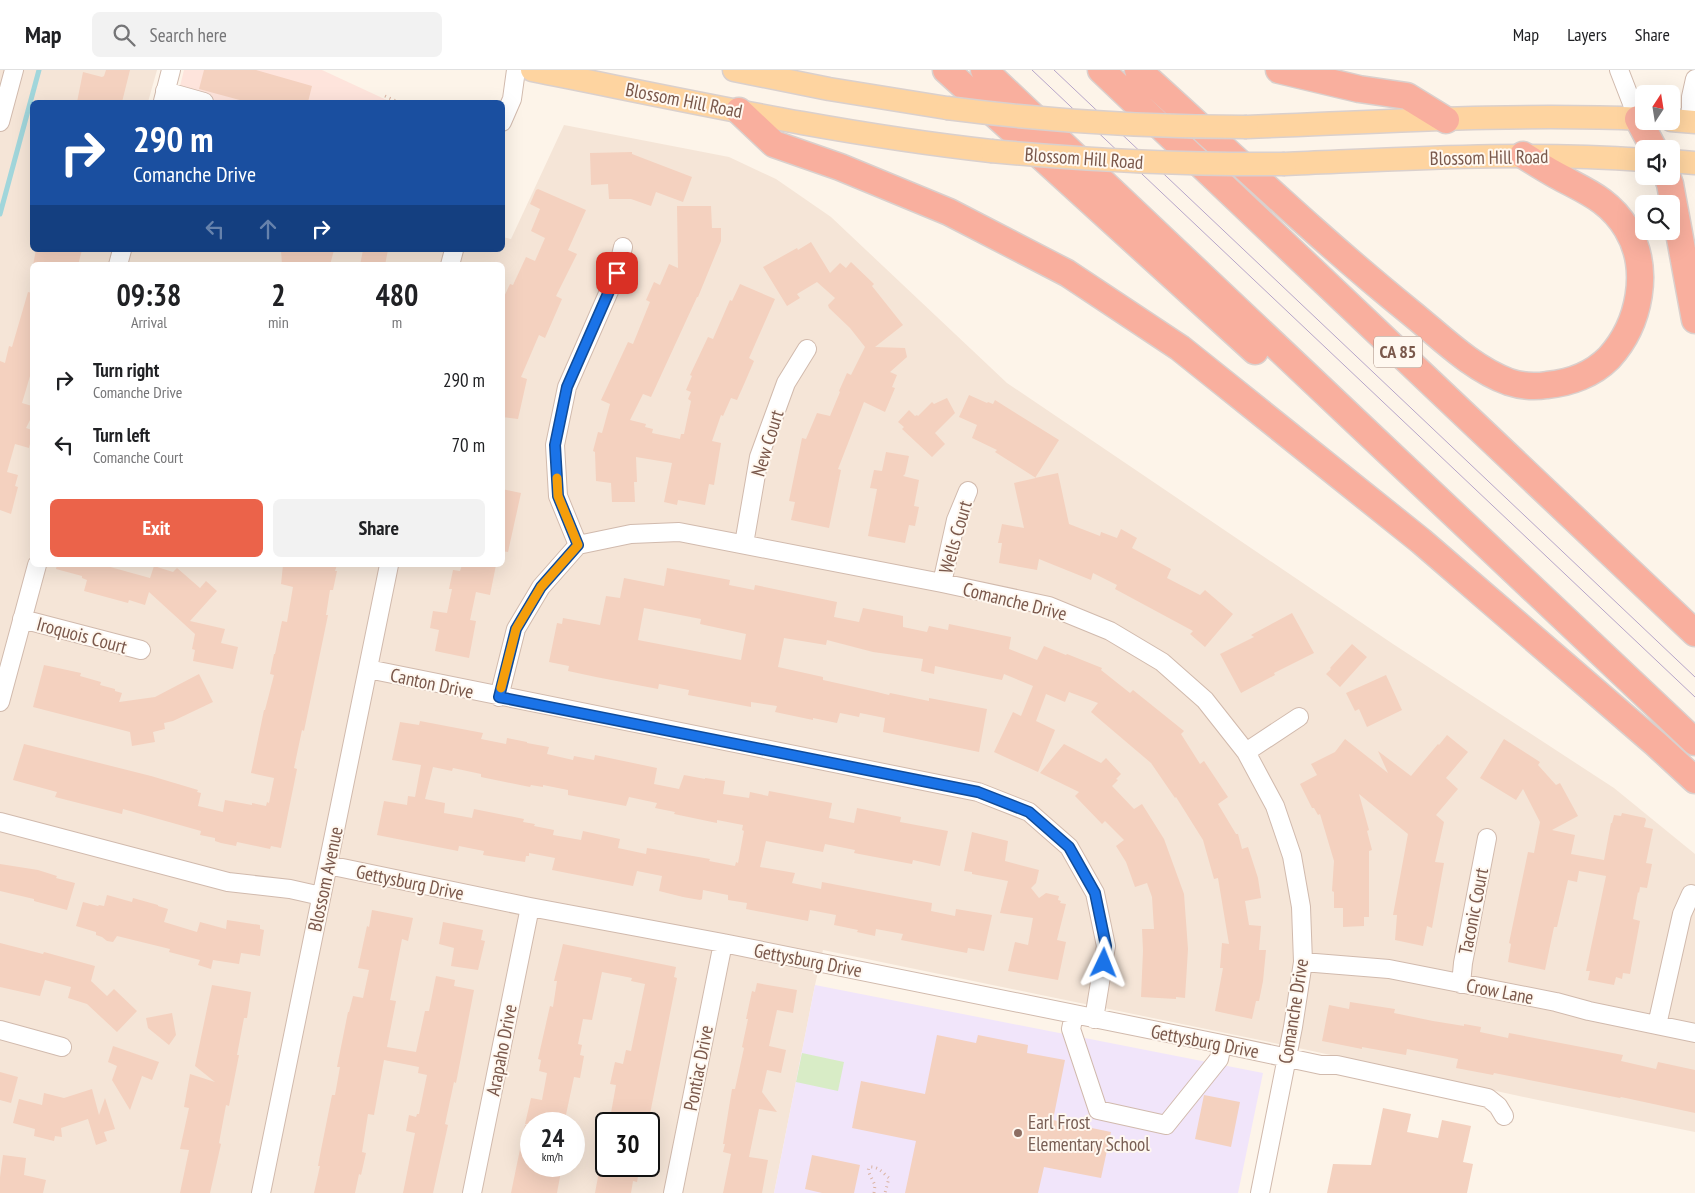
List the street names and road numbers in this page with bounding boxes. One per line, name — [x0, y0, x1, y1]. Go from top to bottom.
street label: Blossom Hill Road — [623, 77, 745, 123]
street label: Blossom Hill Road — [1024, 142, 1144, 174]
street label: Blossom Hill Road — [1429, 144, 1549, 170]
road number: CA 85 — [1374, 336, 1422, 368]
street label: New Court — [746, 406, 789, 479]
street label: Wells Court — [933, 497, 977, 576]
street label: Comanche Drive — [961, 577, 1070, 626]
street label: Iroquois Court — [34, 611, 131, 659]
street label: Canton Drive — [388, 662, 476, 704]
street label: Blossom Avenue — [302, 824, 348, 934]
street label: Gettysburg Drive — [354, 859, 466, 905]
street label: Taconic Court — [1453, 865, 1493, 956]
street label: Gettysburg Drive — [752, 938, 864, 982]
street label: Comanche Drive — [1273, 957, 1313, 1065]
street label: Crow Lane — [1464, 973, 1536, 1009]
street label: Arapaho Drive — [480, 1002, 522, 1098]
street label: Gettysburg Drive — [1149, 1019, 1261, 1063]
street label: Pontiac Drive — [678, 1023, 718, 1113]

